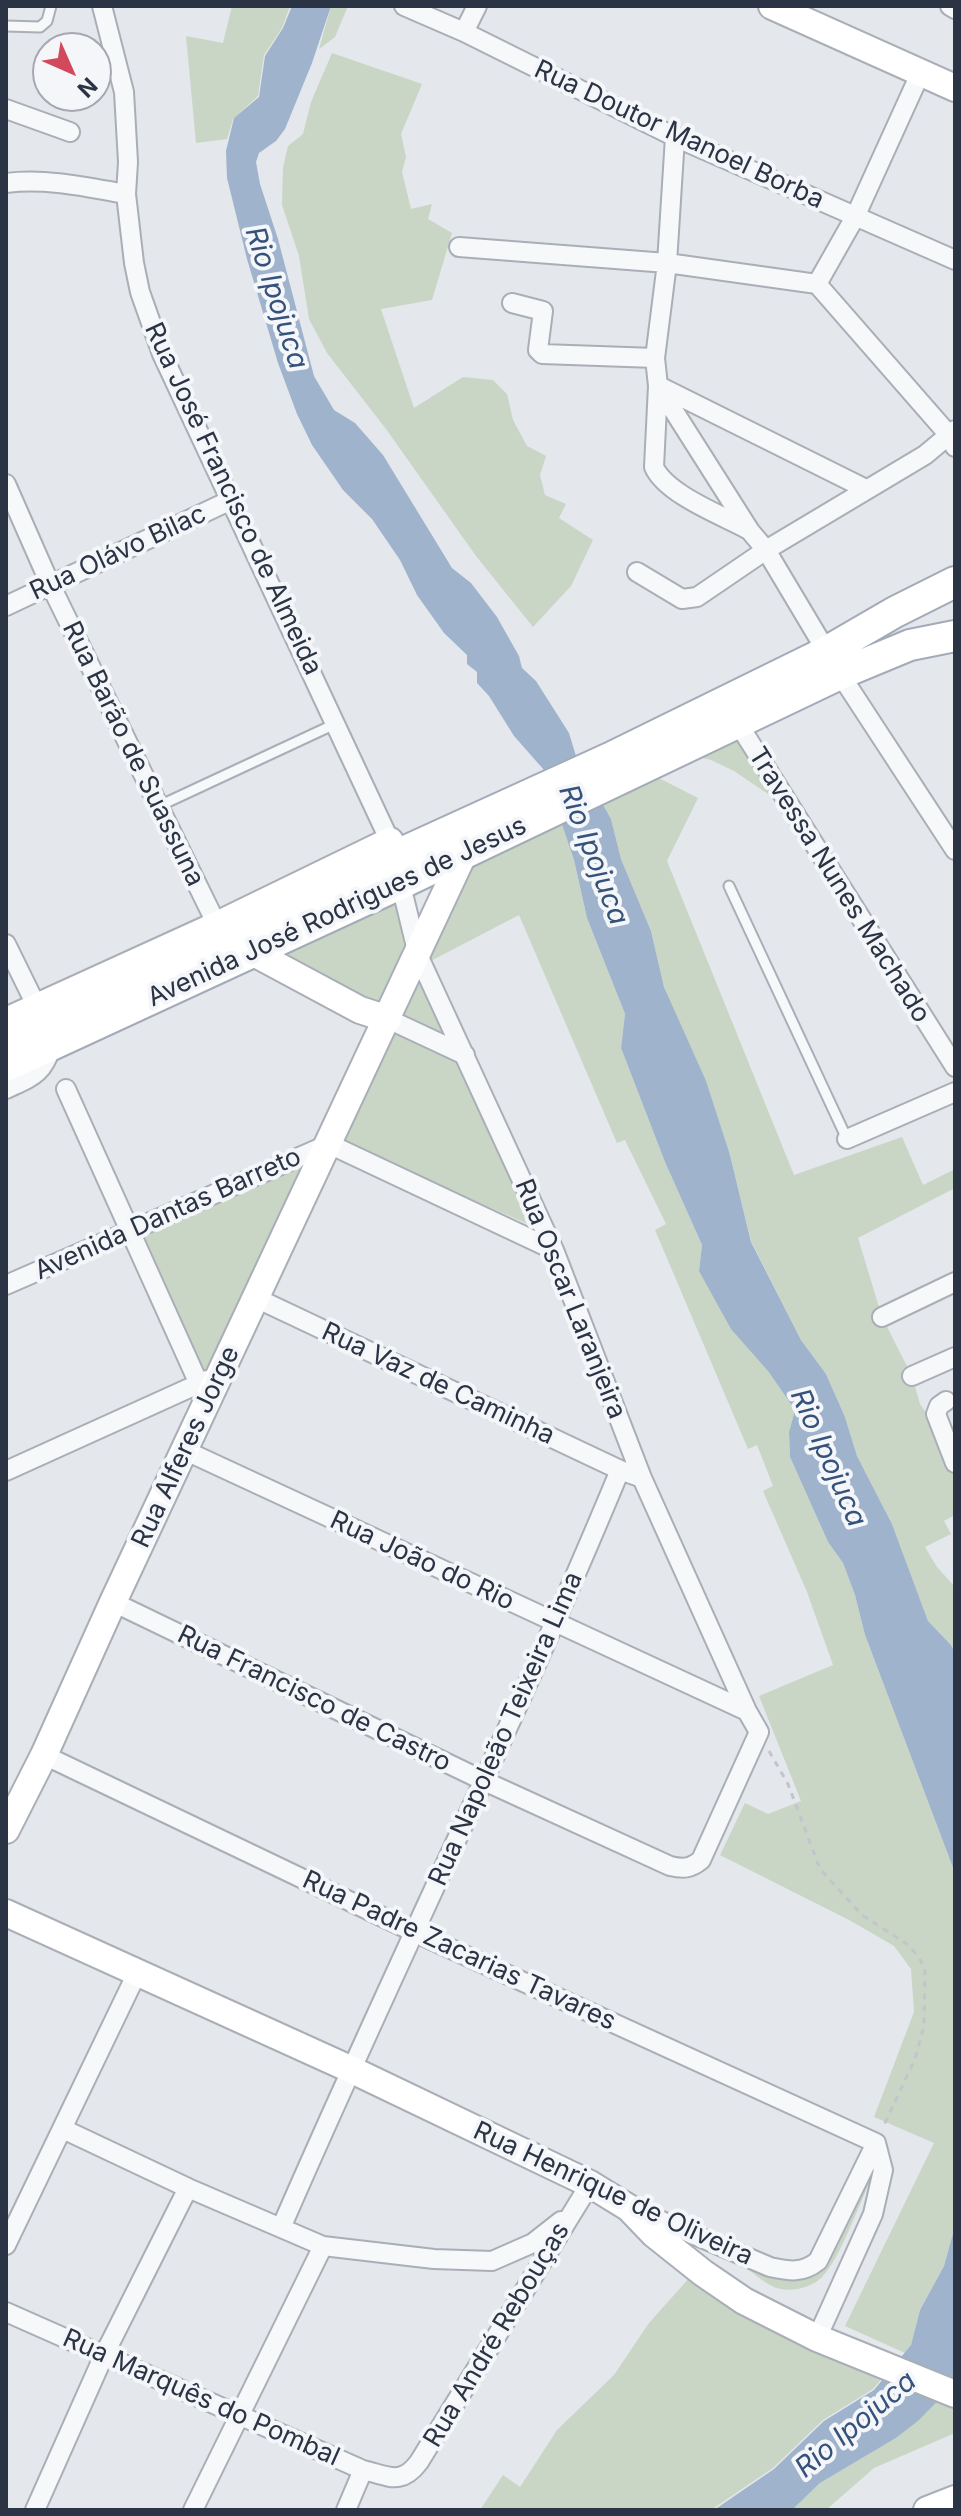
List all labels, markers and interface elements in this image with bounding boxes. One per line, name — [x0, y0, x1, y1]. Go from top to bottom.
north arrow — [32, 32, 112, 112]
street label: Rua Doutor Manoel Borba — [529, 54, 829, 216]
text: N — [72, 72, 103, 103]
water label: Rio Ipojuca — [237, 223, 315, 373]
street label: Rua José Francisco de Almeida — [138, 318, 328, 680]
street label: Rua Olávo Bilac — [25, 499, 211, 607]
street label: Rua Barão de Suassuna — [55, 617, 211, 891]
street label: Travessa Nunes Machado — [741, 742, 937, 1028]
water label: Rio Ipojuca — [551, 780, 635, 930]
street label: Avenida José Rodrigues de Jesus — [143, 810, 531, 1014]
street label: Avenida Dantas Barreto — [30, 1141, 306, 1287]
street label: Rua Oscar Laranjeira — [508, 1175, 632, 1423]
street label: Rua Vaz de Caminha — [317, 1316, 559, 1452]
street label: Rua Alferes Jorge — [126, 1341, 246, 1553]
water label: Rio Ipojuca — [783, 1384, 873, 1532]
street label: Rua João do Rio — [325, 1505, 519, 1617]
street label: Rua Napoleão Teixeira Lima — [423, 1567, 589, 1891]
street label: Rua Francisco de Castro — [172, 1619, 456, 1779]
street label: Rua Padre Zacarias Tavares — [297, 1865, 621, 2037]
street label: Rua Henrique de Oliveira — [468, 2115, 758, 2273]
street label: Rua André Rebouças — [417, 2217, 577, 2453]
street label: Rua Marquês do Pombal — [58, 2323, 344, 2473]
water label: Rio Ipojuca — [789, 2365, 923, 2485]

